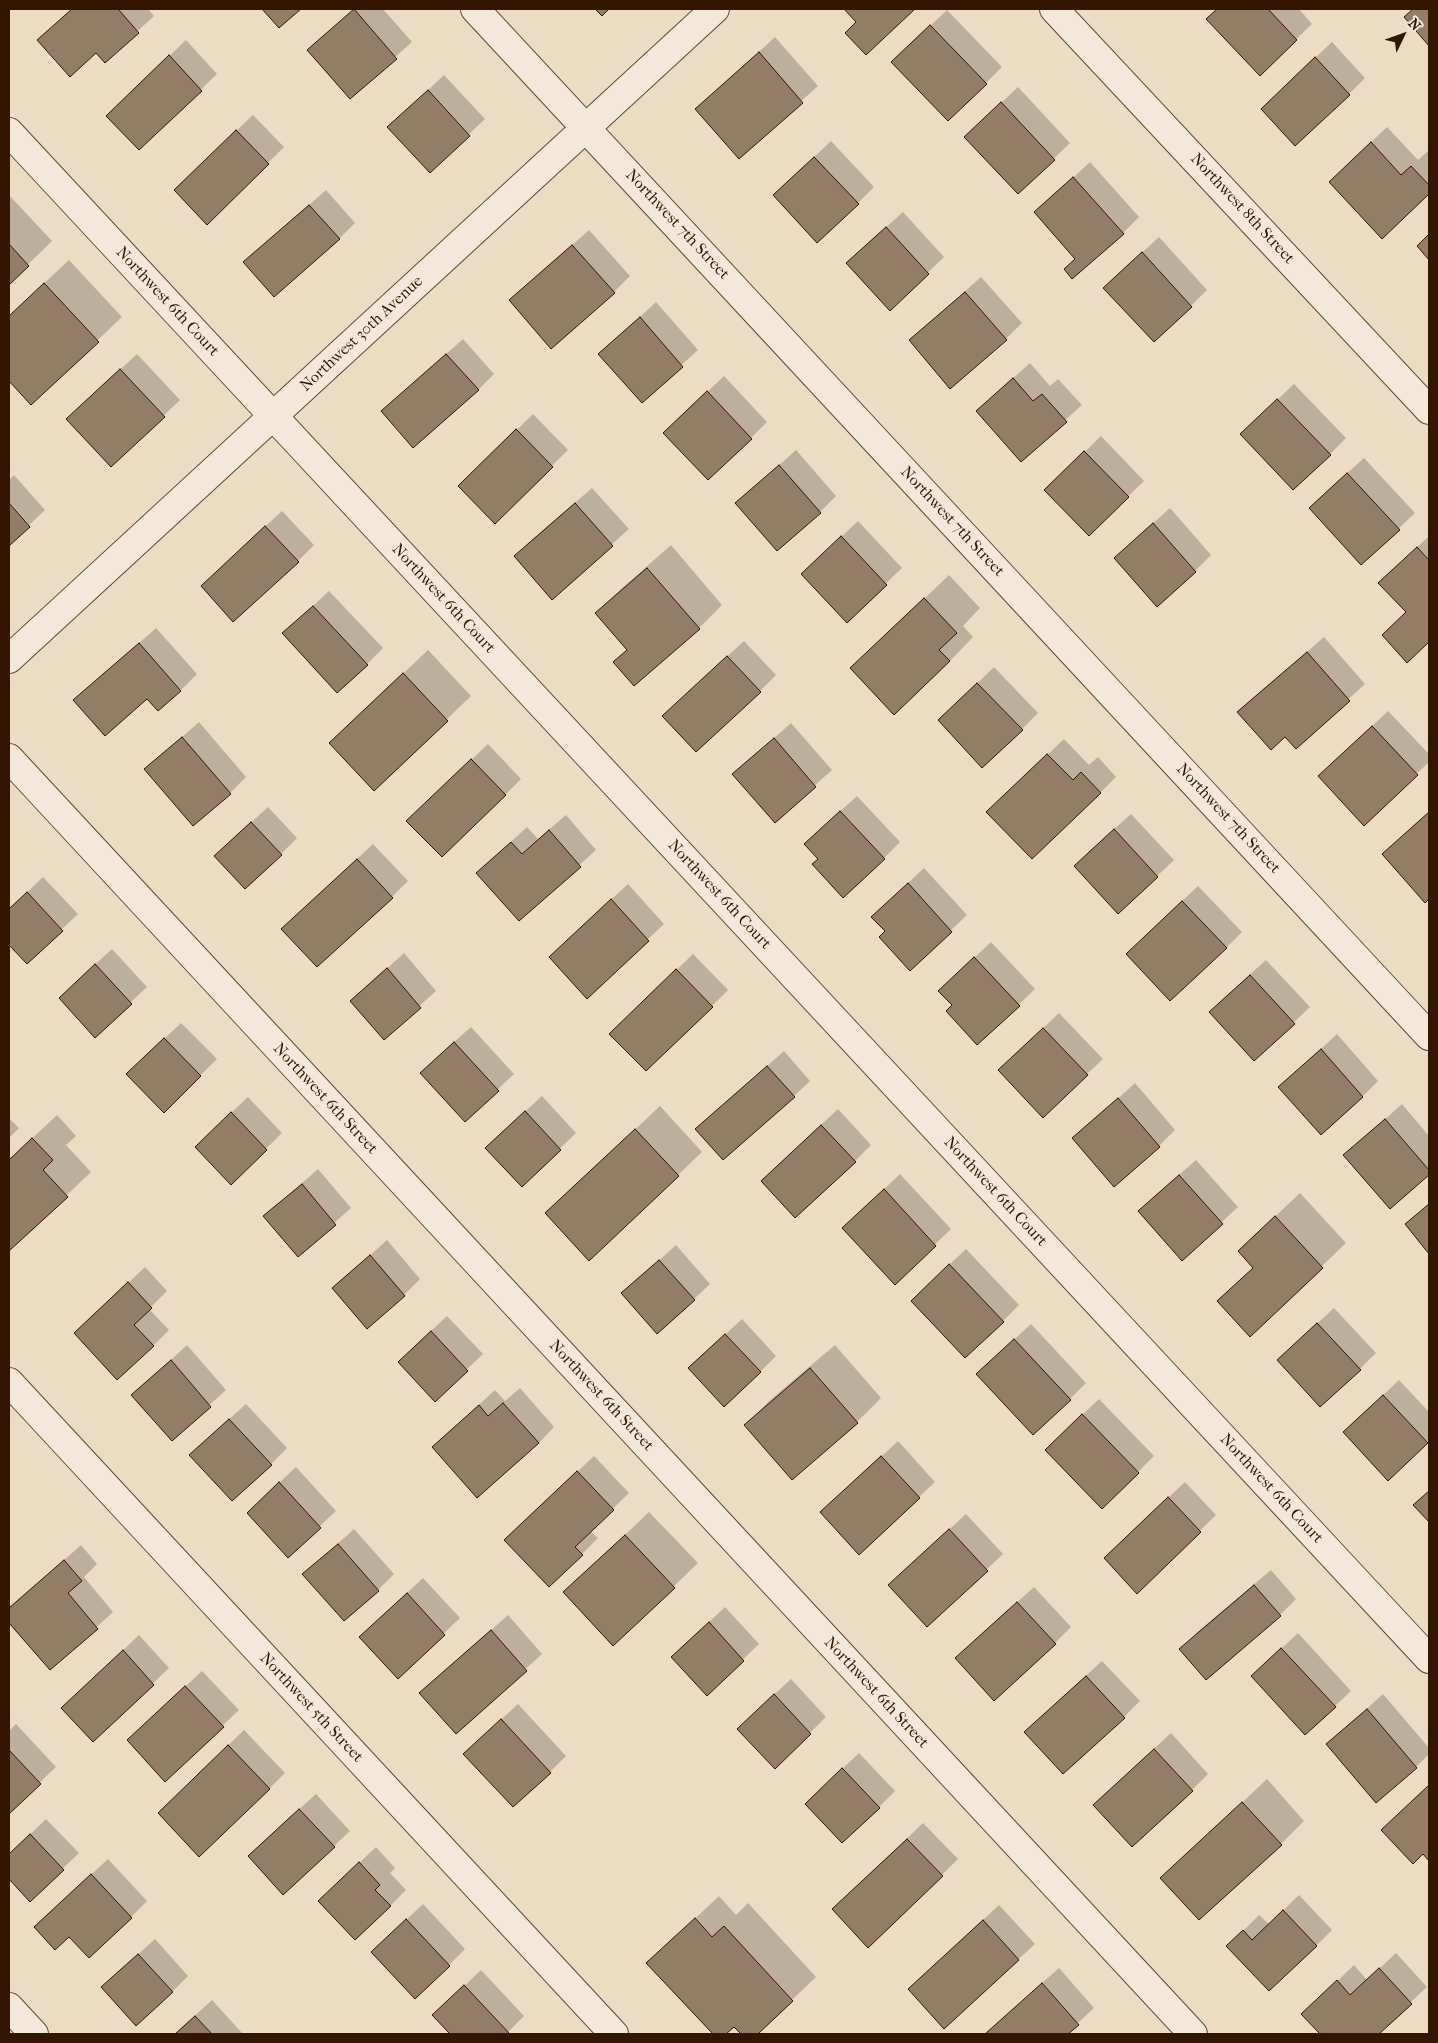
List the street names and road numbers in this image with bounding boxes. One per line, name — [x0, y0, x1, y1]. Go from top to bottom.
street label: Northwest 8th Street — [1186, 150, 1298, 268]
street label: Northwest 7th Street — [621, 166, 733, 284]
street label: Northwest 6th Court — [111, 243, 223, 361]
street label: Northwest 30th Avenue — [297, 272, 427, 396]
street label: Northwest 7th Street — [896, 463, 1008, 581]
street label: Northwest 6th Court — [387, 540, 499, 658]
street label: Northwest 7th Street — [1172, 760, 1284, 878]
street label: Northwest 6th Court — [663, 836, 775, 954]
street label: Northwest 6th Street — [269, 1040, 381, 1158]
street label: Northwest 6th Court — [939, 1133, 1051, 1251]
street label: Northwest 6th Street — [545, 1337, 657, 1455]
street label: Northwest 6th Court — [1215, 1430, 1327, 1548]
street label: Northwest 6th Street — [820, 1634, 932, 1752]
street label: Northwest 5th Street — [255, 1649, 367, 1767]

